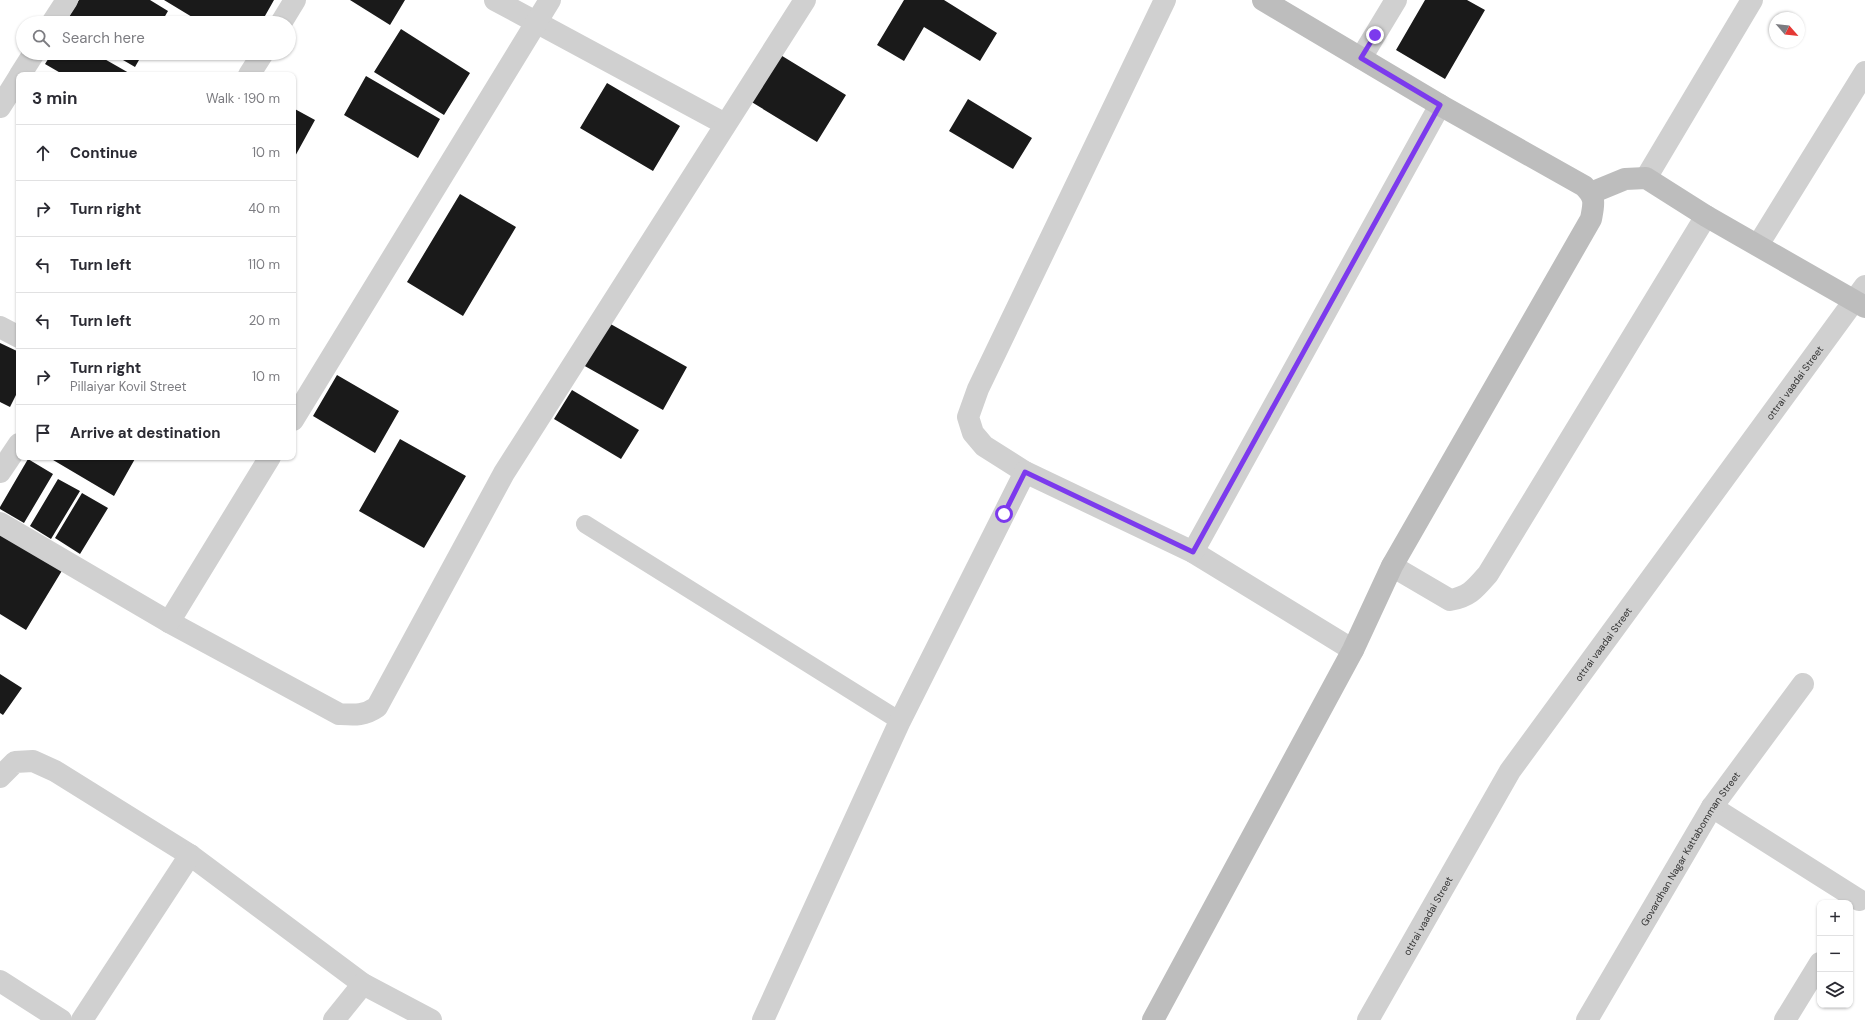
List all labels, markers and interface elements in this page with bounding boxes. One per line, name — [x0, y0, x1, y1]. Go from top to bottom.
north arrow — [1769, 12, 1805, 48]
search box — [16, 16, 296, 60]
route end — [1366, 26, 1384, 44]
icon: search — [30, 27, 52, 49]
text: Search here — [62, 28, 145, 48]
text: 3 min — [32, 87, 77, 109]
text: Walk · 190 m — [206, 90, 280, 107]
icon: ahead — [32, 142, 54, 164]
text: Continue — [70, 143, 138, 163]
text: 10 m — [252, 144, 280, 161]
icon: right — [32, 198, 54, 220]
text: Turn right — [70, 199, 141, 219]
text: 40 m — [248, 200, 280, 217]
icon: left — [32, 254, 54, 276]
text: Turn left — [70, 255, 131, 275]
text: 110 m — [248, 256, 280, 273]
icon: left — [32, 310, 54, 332]
text: Turn left — [70, 311, 131, 331]
text: 20 m — [249, 312, 280, 329]
street label: ottrai vaadai Street — [1763, 343, 1826, 422]
text: Turn right — [70, 358, 141, 378]
icon: right — [32, 366, 54, 388]
text: 10 m — [252, 368, 280, 385]
text: Pillaiyar Kovil Street — [70, 378, 187, 395]
icon: arrive — [32, 422, 54, 444]
text: Arrive at destination — [70, 423, 221, 443]
route start — [995, 505, 1013, 523]
street label: ottrai vaadai Street — [1571, 604, 1634, 684]
street label: Govardhan Nagar Kattabomman Street — [1637, 769, 1743, 928]
street label: ottrai vaadai Street — [1400, 874, 1455, 958]
map controls — [1817, 900, 1853, 1008]
button: + — [1817, 900, 1853, 936]
button: − — [1817, 936, 1853, 972]
button: layers — [1817, 972, 1853, 1008]

